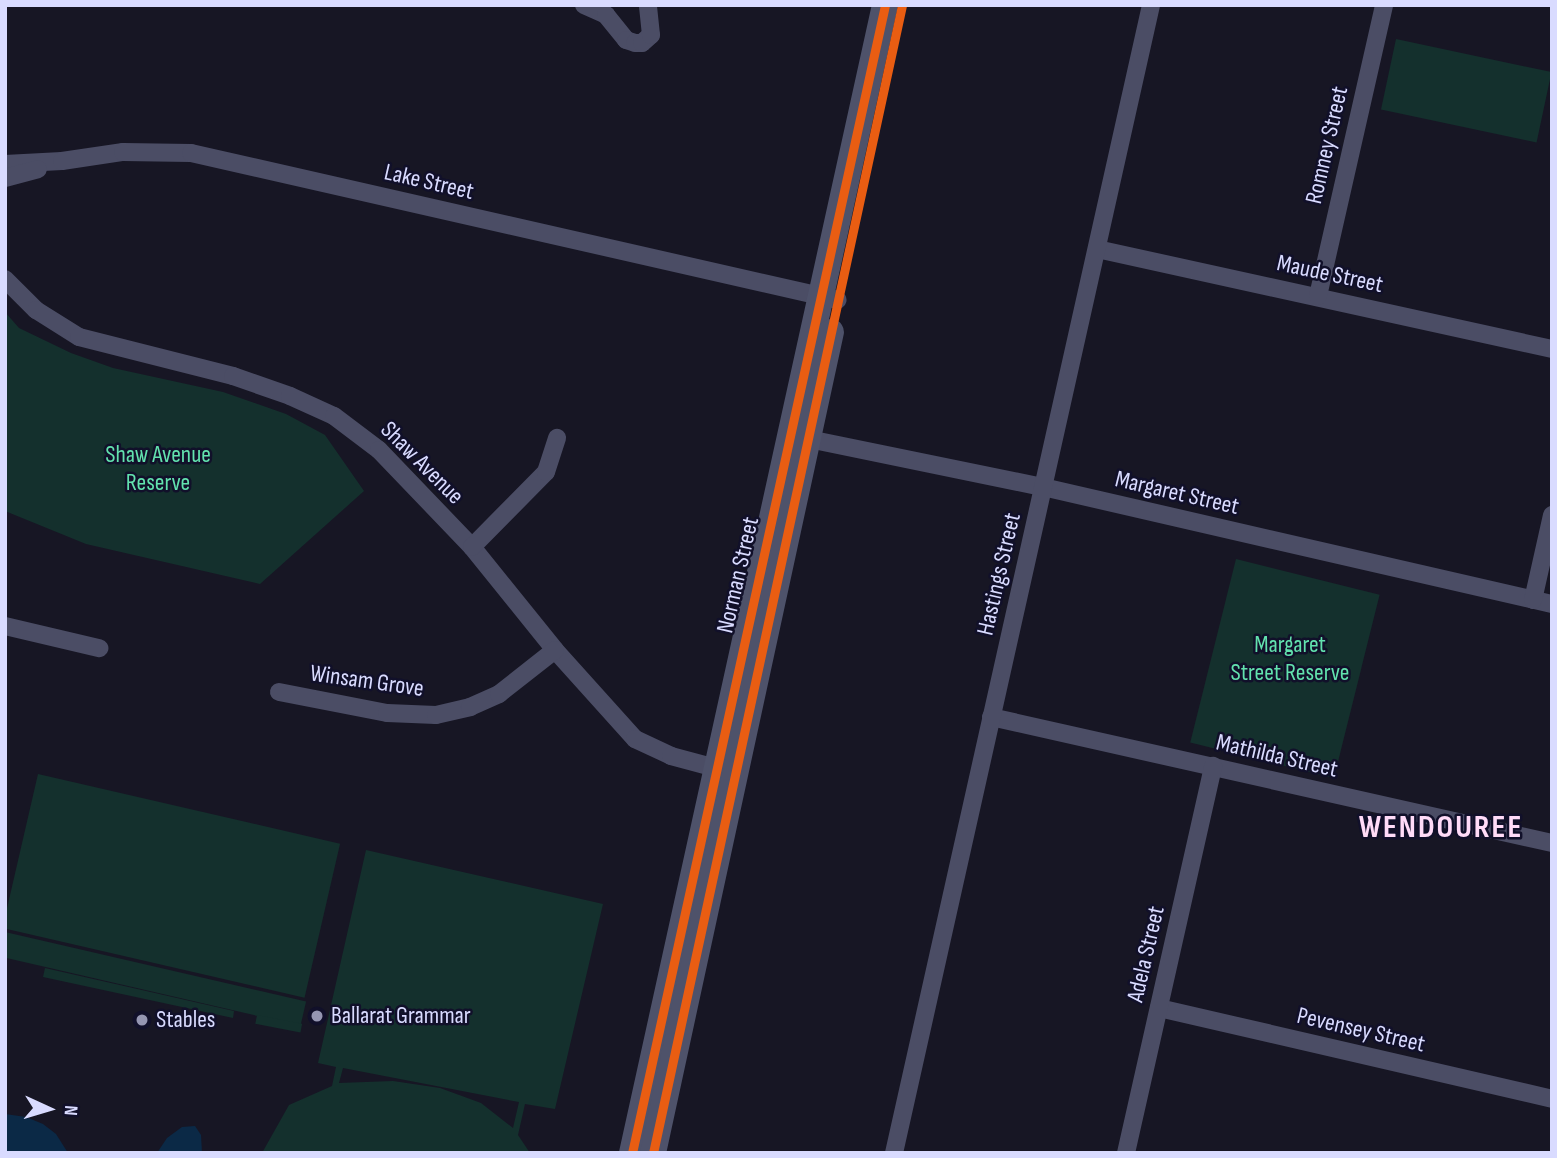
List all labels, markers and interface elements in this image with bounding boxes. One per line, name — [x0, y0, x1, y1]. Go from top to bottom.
street label: Romney Street — [1300, 83, 1354, 207]
street label: Lake Street — [381, 158, 477, 206]
street label: Maude Street — [1274, 249, 1386, 299]
street label: Shaw Avenue — [374, 415, 470, 511]
park label: Shaw Avenue Reserve — [105, 441, 211, 497]
street label: Margaret Street — [1112, 465, 1242, 521]
street label: Hastings Street — [971, 510, 1027, 638]
street label: Norman Street — [711, 514, 765, 636]
park label: Margaret Street Reserve — [1231, 631, 1349, 687]
street label: Winsam Grove — [308, 659, 426, 703]
street label: Mathilda Street — [1213, 728, 1341, 784]
district label: WENDOUREE — [1360, 809, 1522, 847]
street label: Adela Street — [1121, 903, 1171, 1005]
street label: Pevensey Street — [1294, 1001, 1428, 1059]
place label: Ballarat Grammar — [331, 1002, 471, 1030]
place label: Stables — [156, 1006, 215, 1034]
marker: Ballarat Grammar — [309, 1008, 325, 1024]
marker: Stables — [134, 1012, 150, 1028]
north arrow — [14, 1074, 84, 1144]
text: N — [59, 1105, 82, 1116]

